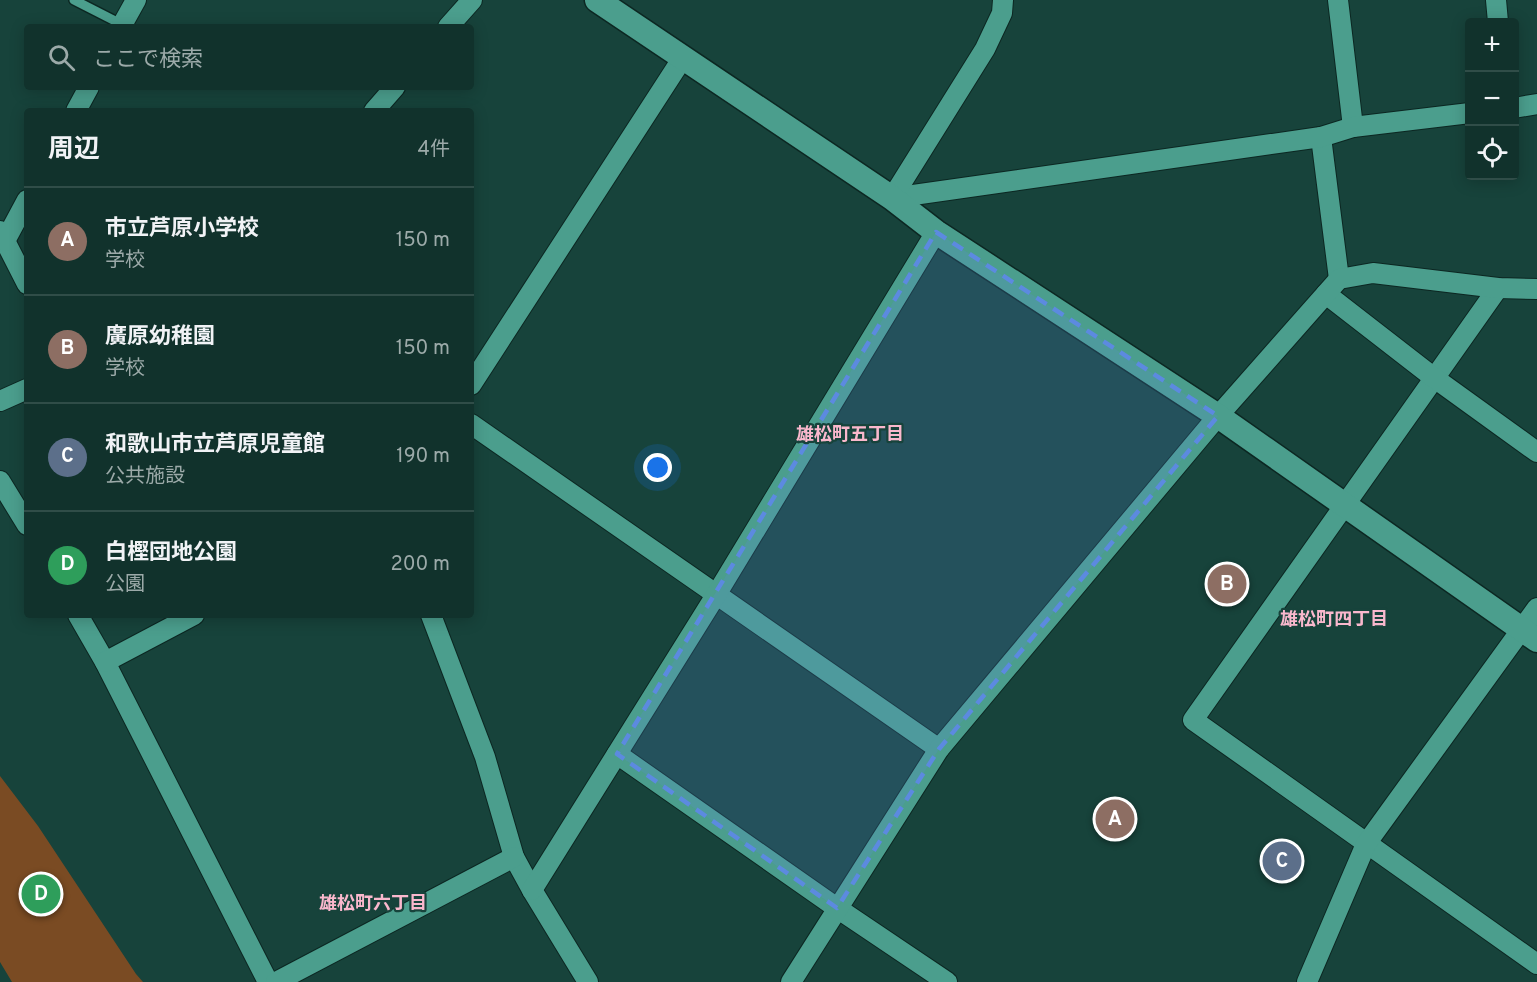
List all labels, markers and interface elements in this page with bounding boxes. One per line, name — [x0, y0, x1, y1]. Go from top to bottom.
map controls — [1465, 18, 1519, 180]
button: + — [1465, 18, 1519, 72]
search box — [24, 24, 474, 90]
icon: search — [45, 41, 78, 74]
text: ここで検索 — [93, 47, 203, 74]
button: − — [1465, 72, 1519, 126]
button: locate — [1465, 126, 1519, 180]
text: 周辺 — [48, 134, 100, 167]
text: 4件 — [418, 137, 450, 163]
text: 市立芦原小学校 — [105, 216, 259, 243]
text: A — [60, 228, 75, 254]
text: 150 m — [396, 228, 450, 254]
text: 学校 — [105, 248, 145, 274]
text: 廣原幼稚園 — [105, 324, 215, 351]
text: B — [61, 336, 74, 362]
text: 150 m — [396, 336, 450, 362]
text: 学校 — [105, 356, 145, 382]
district label: 雄松町五丁目 — [796, 424, 904, 447]
text: 和歌山市立芦原児童館 — [105, 432, 325, 459]
text: C — [61, 444, 74, 470]
text: 190 m — [396, 444, 450, 470]
your location — [643, 453, 672, 482]
text: 公共施設 — [105, 464, 185, 490]
text: 白樫団地公園 — [105, 540, 237, 567]
text: D — [60, 552, 75, 578]
text: 200 m — [391, 552, 450, 578]
pin: B — [1208, 562, 1246, 606]
text: 公園 — [105, 572, 145, 598]
district label: 雄松町四丁目 — [1280, 609, 1388, 632]
pin: A — [1096, 796, 1134, 842]
pin: C — [1262, 838, 1302, 884]
pin: D — [22, 872, 60, 916]
district label: 雄松町六丁目 — [319, 893, 427, 916]

